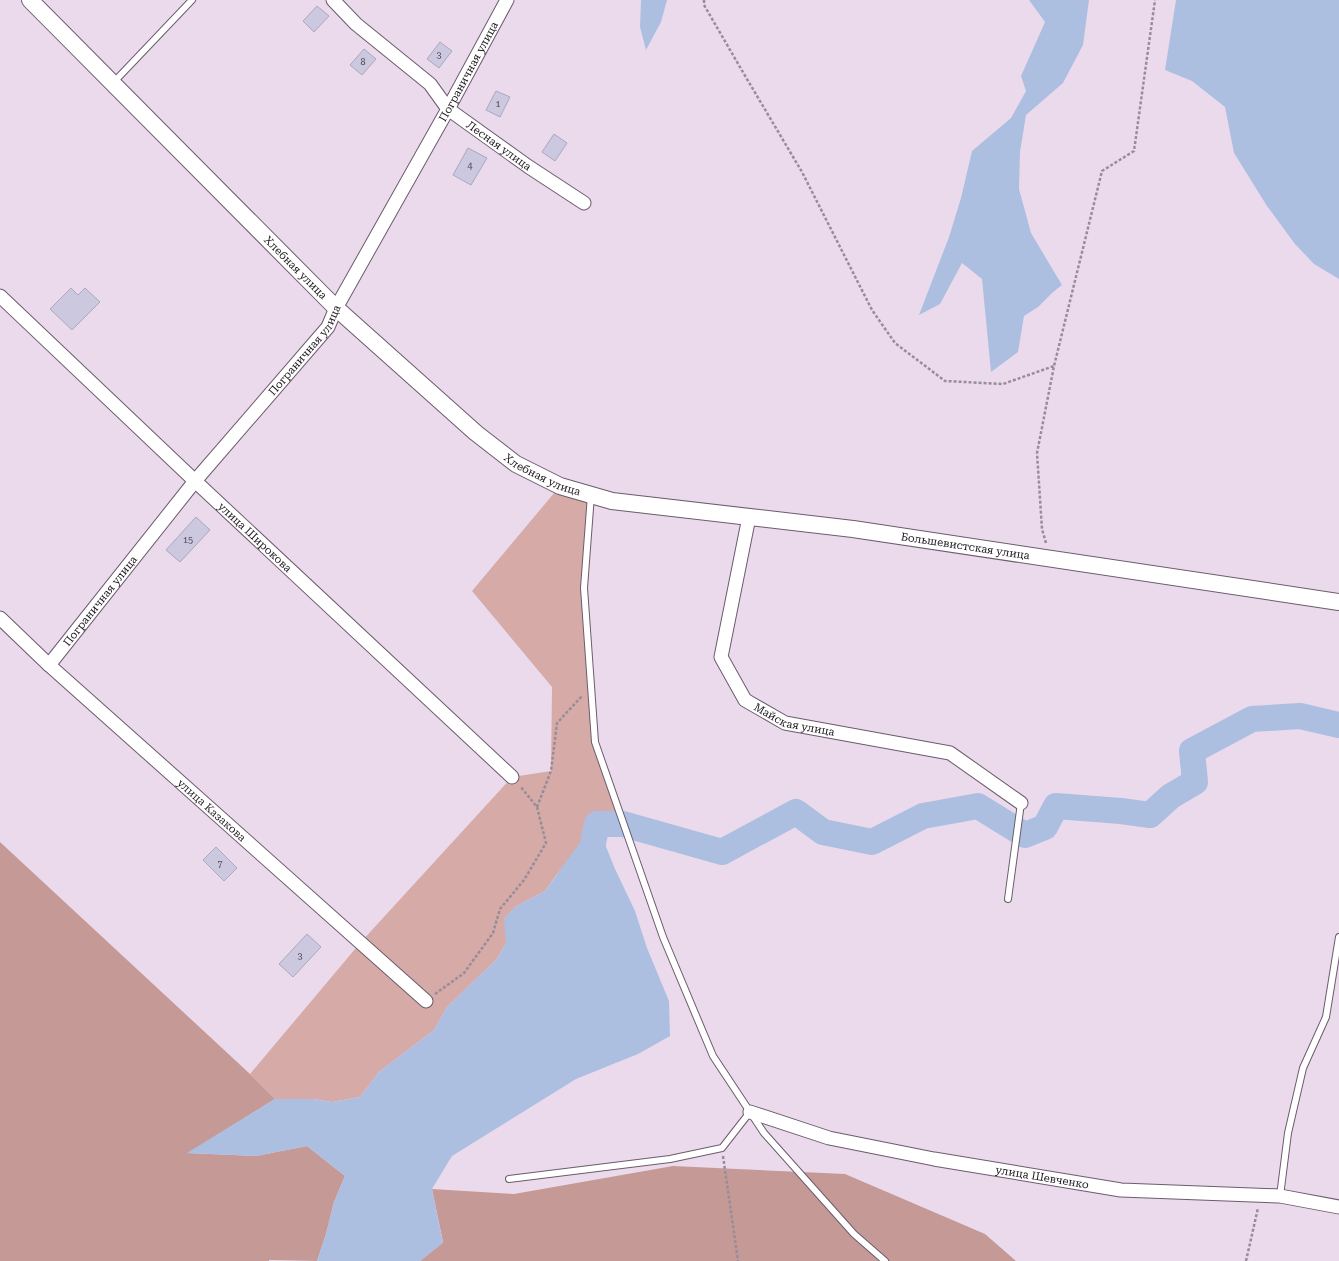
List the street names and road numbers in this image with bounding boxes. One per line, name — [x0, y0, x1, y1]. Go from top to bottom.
street label: Пограничная улица — [436, 19, 501, 124]
street label: Лесная улица — [464, 118, 534, 173]
street label: Хлебная улица — [262, 233, 330, 302]
street label: Пограничная улица — [265, 303, 343, 398]
street label: Хлебная улица — [501, 451, 582, 498]
street label: улица Широкова — [216, 500, 295, 575]
street label: Большевистская улица — [900, 530, 1031, 562]
street label: Пограничная улица — [60, 553, 140, 649]
street label: Майская улица — [752, 700, 836, 738]
street label: улица Казакова — [175, 776, 249, 844]
street label: улица Шевченко — [995, 1163, 1090, 1191]

